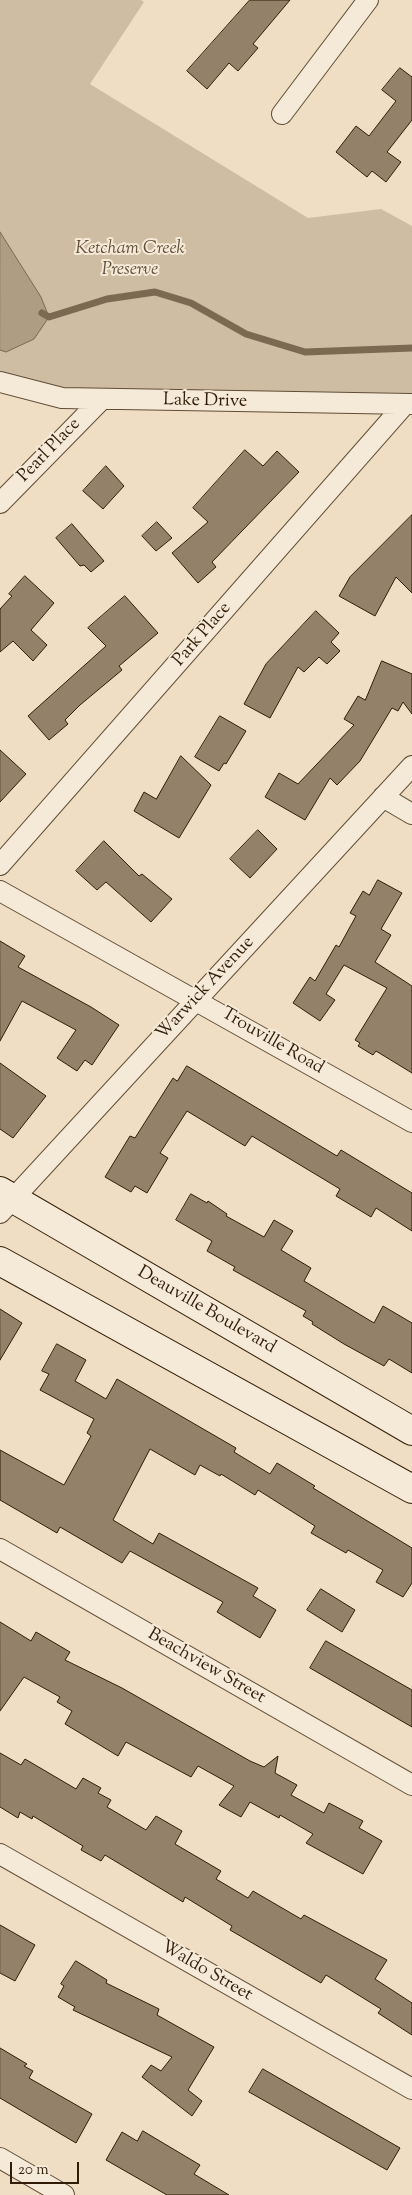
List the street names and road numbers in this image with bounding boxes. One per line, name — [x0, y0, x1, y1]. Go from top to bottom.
street label: Lake Drive — [163, 390, 247, 414]
street label: Pearl Place — [14, 414, 86, 488]
street label: Park Place — [169, 598, 237, 672]
street label: Warwick Avenue — [152, 933, 260, 1045]
street label: Trouville Road — [217, 1004, 327, 1080]
street label: Deauville Boulevard — [133, 1263, 279, 1359]
street label: Beachview Street — [143, 1625, 269, 1709]
street label: Waldo Street — [156, 1937, 256, 2007]

